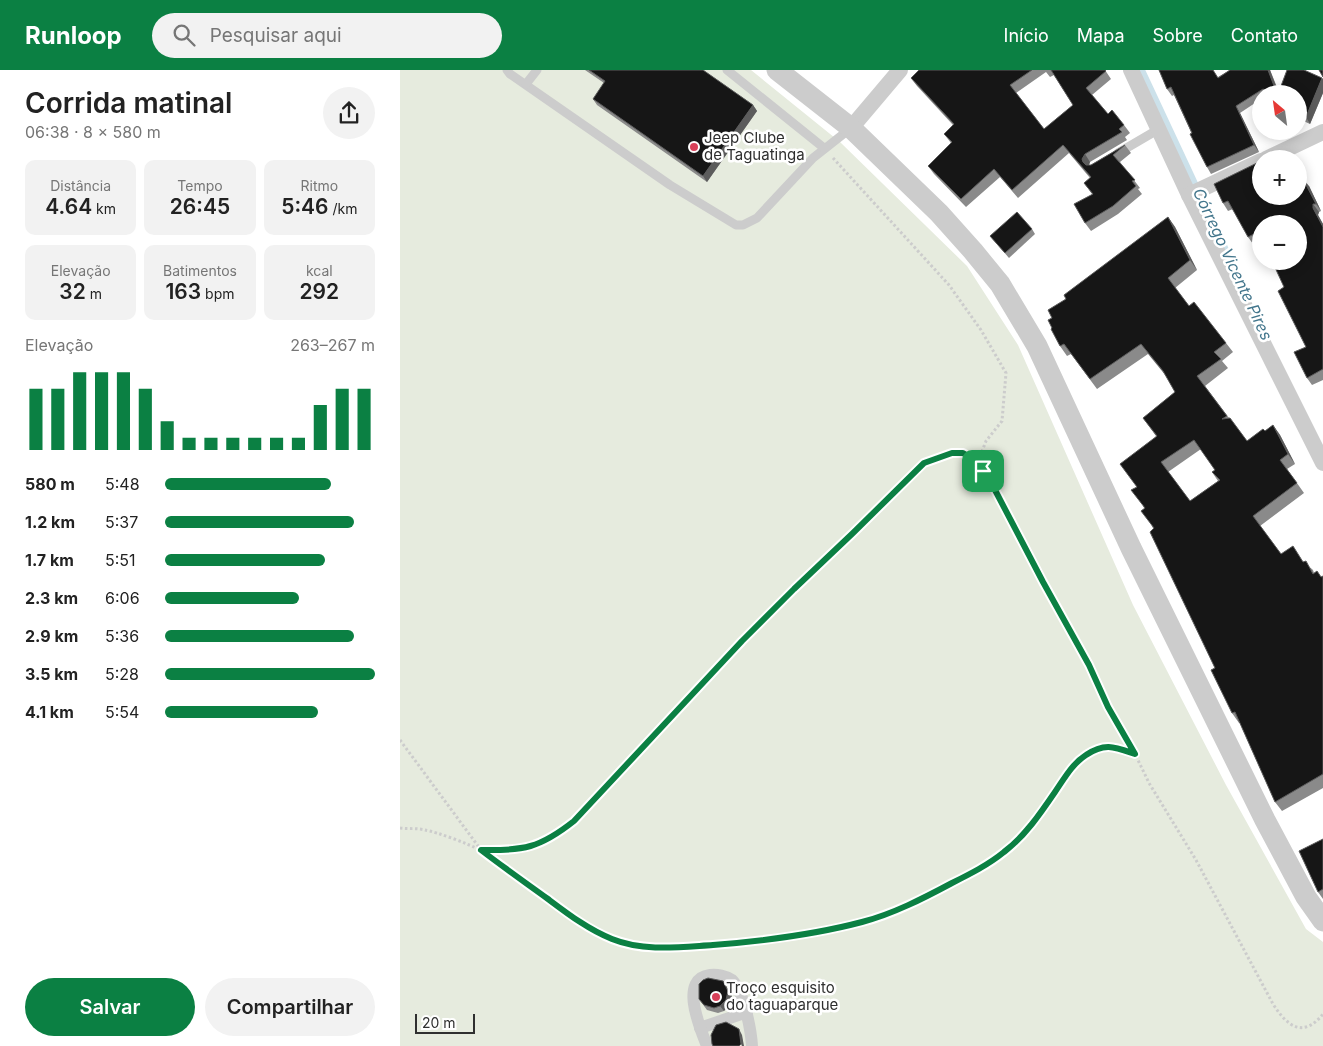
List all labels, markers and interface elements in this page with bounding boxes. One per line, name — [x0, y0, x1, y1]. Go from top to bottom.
search box — [152, 13, 502, 58]
text: Runloop — [25, 21, 122, 50]
icon: search — [170, 21, 198, 49]
text: Pesquisar aqui — [210, 24, 342, 47]
text: Início — [1004, 25, 1049, 46]
text: Mapa — [1077, 25, 1124, 46]
text: Sobre — [1152, 25, 1203, 46]
text: Contato — [1231, 25, 1298, 46]
north arrow — [1252, 85, 1308, 140]
map controls — [1252, 85, 1307, 270]
text: Corrida matinal — [25, 86, 232, 120]
button: share — [323, 87, 375, 139]
text: 06:38 · 8 × 580 m — [25, 122, 161, 142]
place label: Jeep Clube de Taguatinga — [704, 128, 805, 164]
marker: Jeep Clube de Taguatinga — [688, 141, 700, 153]
button: + — [1252, 150, 1307, 205]
text: Distância — [50, 177, 111, 194]
text: Tempo — [177, 177, 223, 194]
text: Ritmo — [301, 177, 338, 194]
water label: Córrego Vicente Pires — [1189, 185, 1277, 343]
text: 4.64 — [45, 194, 92, 219]
text: 26:45 — [170, 194, 230, 219]
text: 5:46 — [281, 194, 329, 219]
text: km — [92, 200, 116, 217]
text: /km — [329, 200, 357, 217]
button: − — [1252, 215, 1307, 270]
text: Elevação — [51, 262, 111, 279]
text: Batimentos — [163, 262, 237, 279]
text: kcal — [306, 262, 333, 279]
text: 32 — [59, 279, 86, 304]
text: 163 — [165, 279, 201, 304]
text: 292 — [300, 279, 339, 304]
text: m — [86, 285, 102, 302]
text: bpm — [201, 285, 235, 302]
text: Elevação — [25, 335, 93, 355]
text: 263–267 m — [290, 335, 375, 355]
pin — [962, 450, 1004, 492]
icon: arrive — [969, 457, 997, 485]
text: 580 m — [25, 474, 75, 494]
text: 5:48 — [105, 474, 140, 494]
text: 1.2 km — [25, 512, 75, 532]
text: 5:37 — [105, 512, 138, 532]
text: 1.7 km — [25, 550, 74, 570]
text: 5:51 — [105, 550, 136, 570]
text: 2.3 km — [25, 588, 78, 608]
text: 6:06 — [105, 588, 140, 608]
text: 2.9 km — [25, 626, 78, 646]
text: 5:36 — [105, 626, 139, 646]
text: 3.5 km — [25, 664, 78, 684]
text: 5:28 — [105, 664, 139, 684]
text: 4.1 km — [25, 702, 74, 722]
text: 5:54 — [105, 702, 139, 722]
button: Salvar — [25, 978, 195, 1036]
button: Compartilhar — [205, 978, 375, 1036]
place label: Troço esquisito do taguaparque — [726, 978, 838, 1014]
marker: Troço esquisito do taguaparque — [710, 991, 722, 1003]
scale bar — [415, 1011, 475, 1034]
text: 20 m — [422, 1014, 456, 1031]

